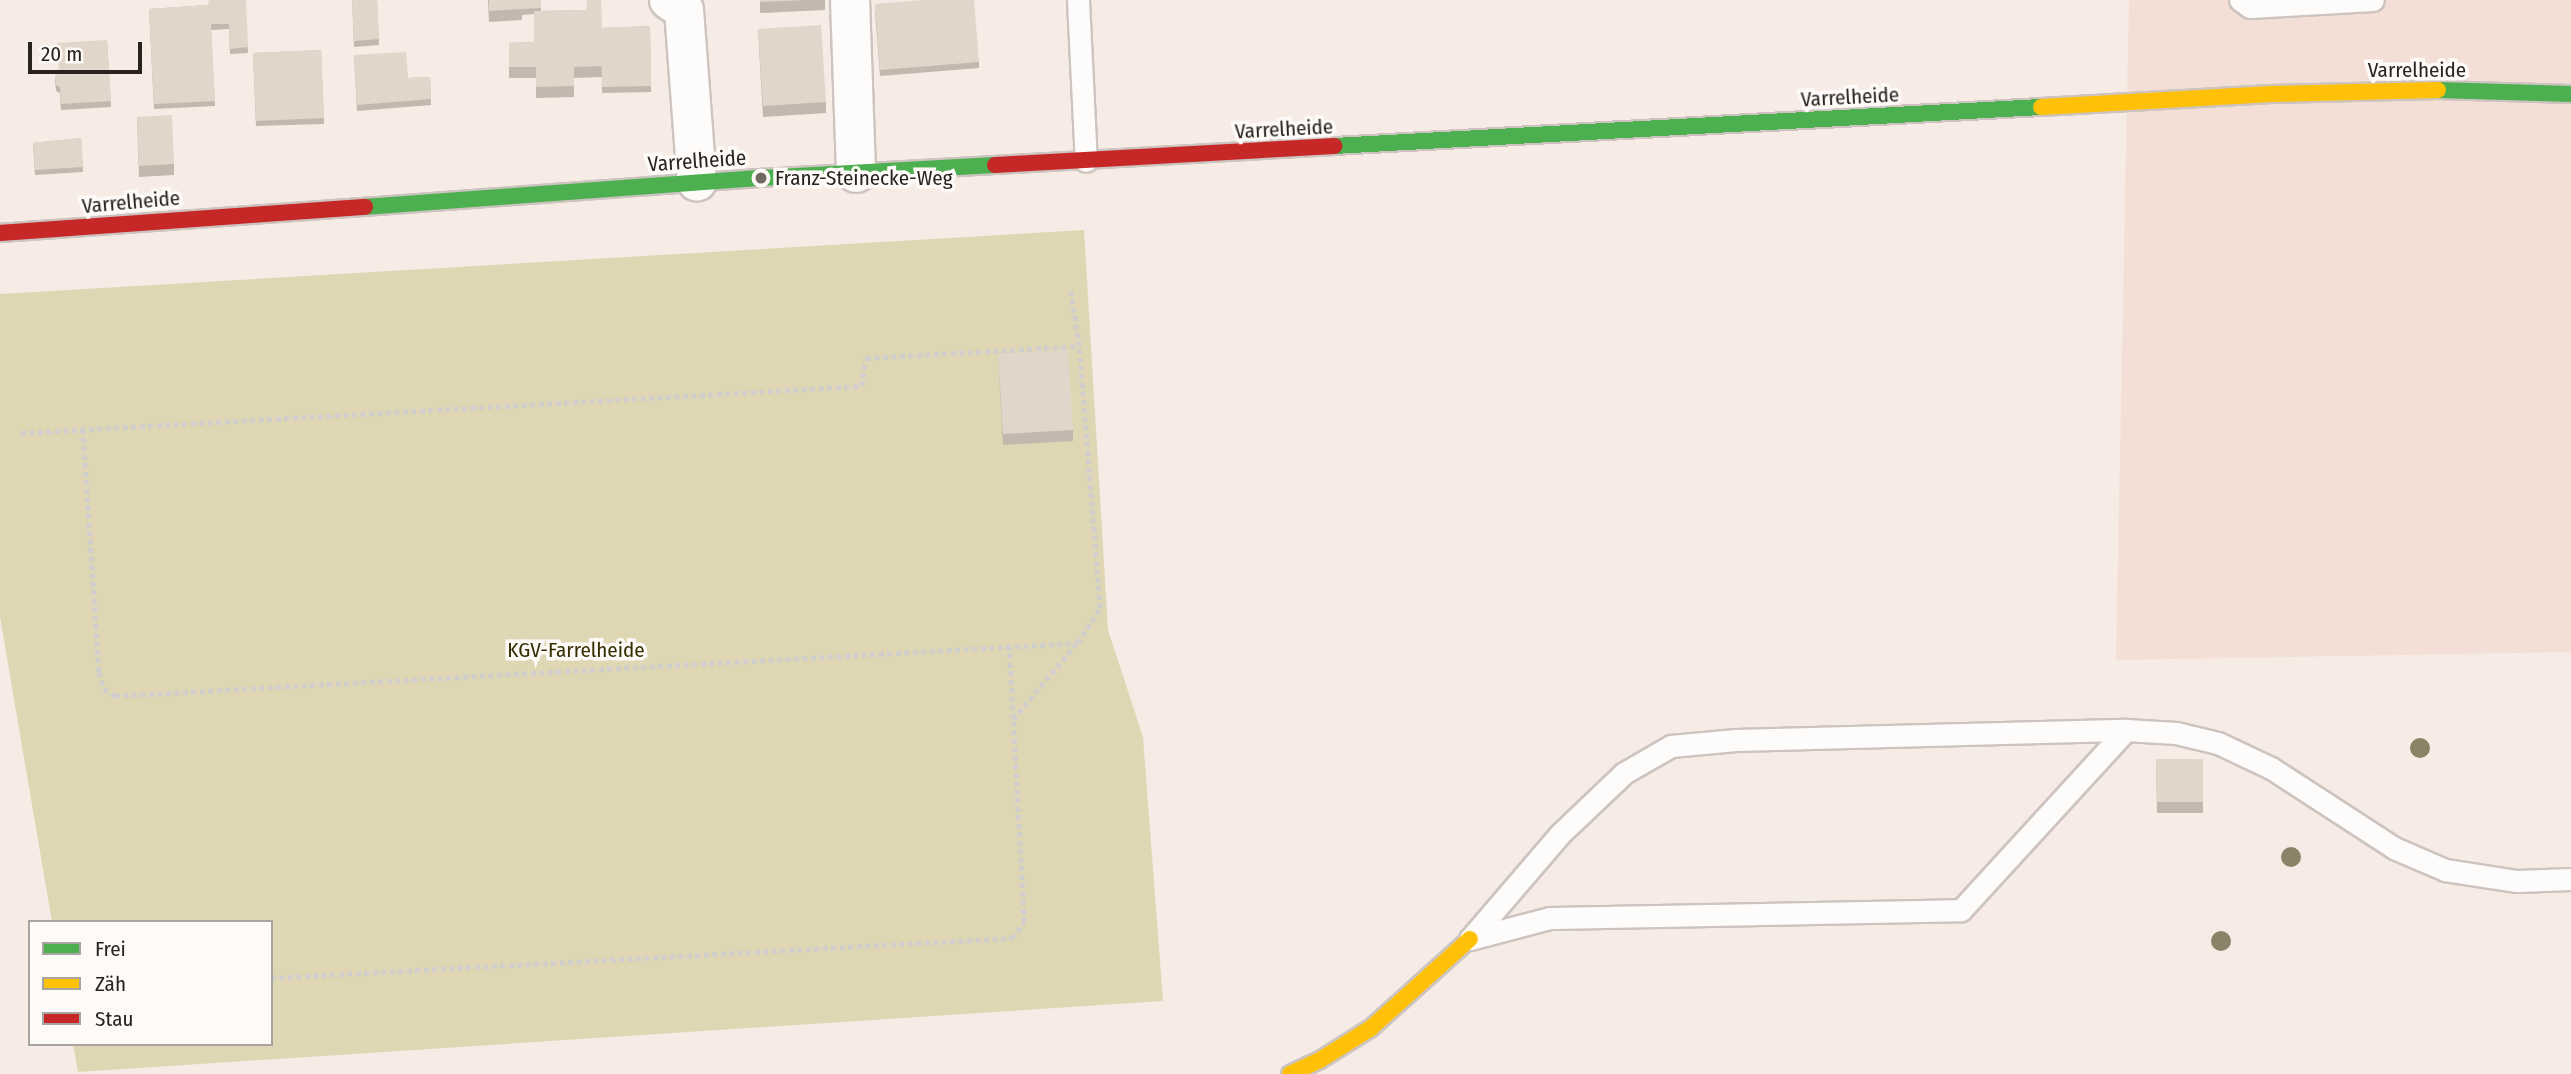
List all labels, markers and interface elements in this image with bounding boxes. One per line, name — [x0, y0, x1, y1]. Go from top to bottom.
scale bar — [32, 28, 145, 72]
text: 20 m — [41, 41, 82, 67]
street label: Varrelheide — [2368, 57, 2466, 83]
street label: Varrelheide — [1800, 82, 1900, 112]
street label: Varrelheide — [1234, 114, 1334, 144]
street label: Varrelheide — [647, 145, 747, 177]
place label: Franz-Steinecke-Weg — [775, 165, 953, 191]
marker: Franz-Steinecke-Weg — [753, 170, 769, 186]
street label: Varrelheide — [81, 185, 181, 219]
park label: KGV-Farrelheide — [507, 637, 645, 663]
legend — [28, 920, 273, 1046]
text: Frei — [95, 936, 126, 962]
text: Zäh — [95, 971, 126, 997]
text: Stau — [95, 1006, 133, 1032]

